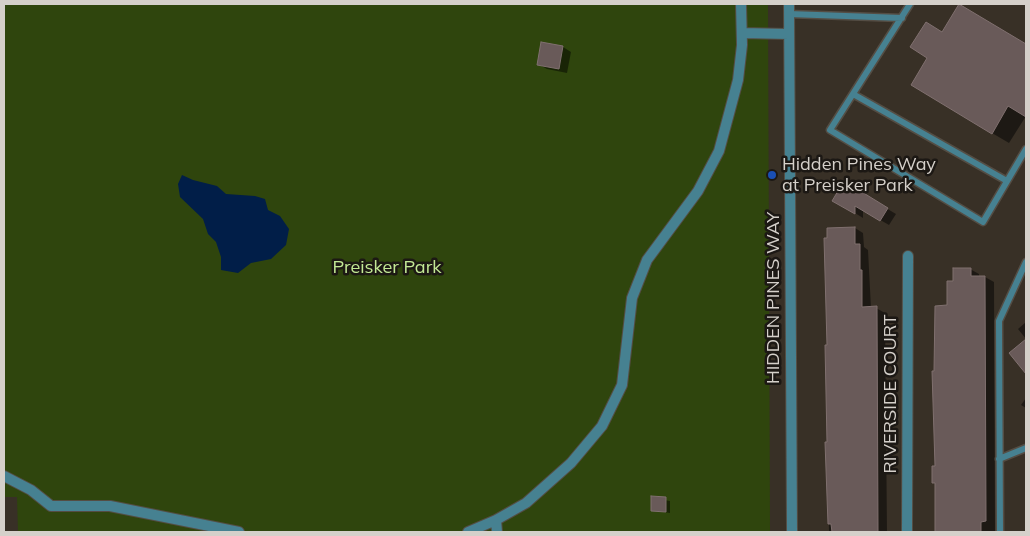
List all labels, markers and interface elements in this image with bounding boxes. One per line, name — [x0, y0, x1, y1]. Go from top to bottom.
place label: Hidden Pines Way at Preisker Park — [782, 154, 936, 196]
marker: Hidden Pines Way at Preisker Park — [766, 169, 778, 181]
street label: HIDDEN PINES WAY — [763, 212, 785, 384]
park label: Preisker Park — [333, 257, 441, 279]
street label: RIVERSIDE COURT — [880, 314, 902, 474]

